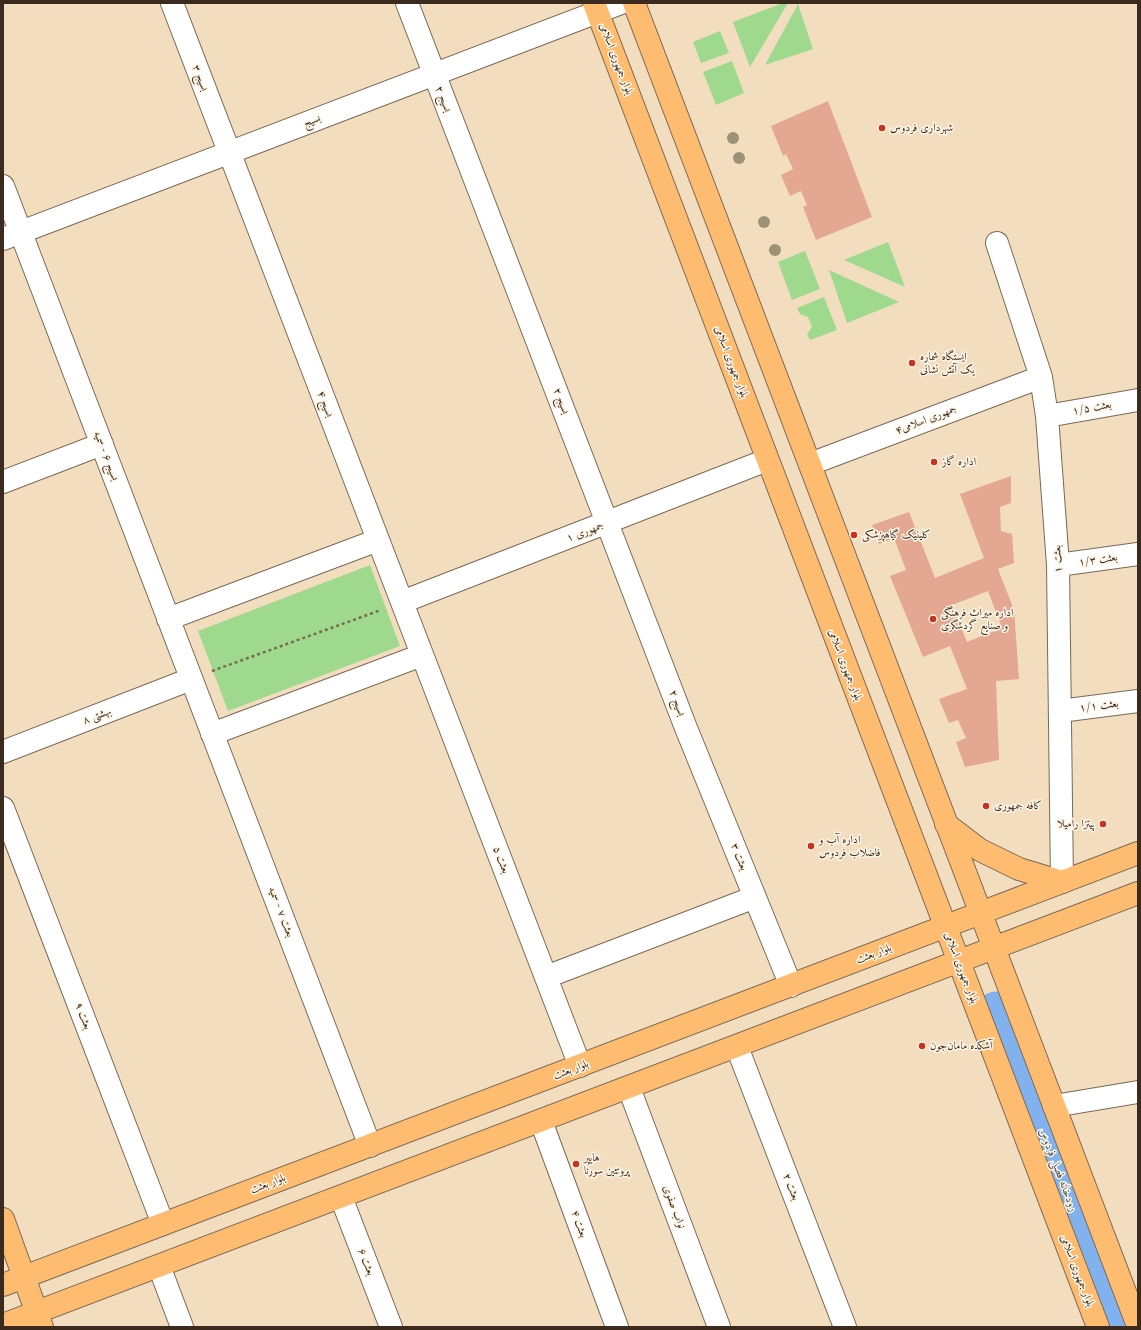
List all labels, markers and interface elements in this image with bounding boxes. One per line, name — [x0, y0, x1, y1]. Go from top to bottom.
street label: بلوار جمهوری اسلامی — [596, 21, 636, 97]
street label: بسیج ۳ — [189, 63, 211, 93]
street label: بسیج ۲ — [432, 84, 454, 114]
street label: بسیج — [301, 112, 323, 130]
place label: شهرداری فردوس — [890, 121, 953, 135]
marker: شهرداری فردوس — [877, 123, 887, 133]
street label: بلوار جمهوری اسلامی — [711, 324, 751, 400]
place label: ایستگاه شماره یک آتش نشانی — [920, 350, 974, 376]
marker: ایستگاه شماره یک آتش نشانی — [907, 358, 917, 368]
street label: بسیج ۲ — [550, 386, 572, 416]
street label: بسیج ۴ — [314, 389, 336, 419]
street label: بعثت ۱/۵ — [1071, 398, 1113, 418]
street label: جمهوری اسلامی۴ — [894, 402, 958, 438]
street label: بسیج ۶ - سمیه — [91, 429, 121, 483]
place label: اداره گاز — [942, 455, 976, 469]
marker: اداره گاز — [929, 457, 939, 467]
street label: جمهوری ۱ — [565, 519, 605, 545]
place label: کلینیک گیاهپزشکی — [862, 528, 931, 542]
marker: کلینیک گیاهپزشکی — [849, 530, 859, 540]
street label: بعثت ۱ — [1051, 545, 1065, 573]
street label: بعثت ۱/۳ — [1078, 551, 1118, 569]
place label: اداره میراث فرهنگی و صنایع گردشگری — [941, 606, 1013, 632]
marker: اداره میراث فرهنگی و صنایع گردشگری — [928, 614, 938, 624]
street label: بلوار جمهوری اسلامی — [825, 627, 865, 703]
street label: بسیج ۲ — [666, 688, 688, 718]
street label: بعثت ۱/۱ — [1079, 697, 1119, 715]
street label: بهشتی ۸ — [81, 705, 113, 727]
place label: کافه جمهوری — [994, 799, 1042, 813]
marker: کافه جمهوری — [981, 801, 991, 811]
place label: پیتزا رامیلا — [1057, 817, 1095, 831]
marker: پیتزا رامیلا — [1098, 819, 1108, 829]
place label: اداره آب و فاضلاب فردوس — [819, 833, 881, 859]
marker: اداره آب و فاضلاب فردوس — [806, 841, 816, 851]
street label: بعثت ۳ — [728, 842, 750, 872]
street label: بعثت ۵ — [490, 845, 512, 875]
street label: بعثت ۷ - سمیه — [265, 885, 297, 939]
street label: بلوار جمهوری اسلامی — [941, 930, 981, 1006]
street label: بلوار بعثت — [854, 941, 894, 967]
street label: بعثت ۹ — [72, 1001, 94, 1031]
place label: آشکده مامان‌جون — [930, 1039, 992, 1053]
marker: آشکده مامان‌جون — [917, 1041, 927, 1051]
street label: بلوار بعثت — [551, 1057, 591, 1083]
water label: رودخانه فصلی فردوس — [1035, 1126, 1081, 1214]
place label: هایپر پروتئین سورنا — [584, 1151, 629, 1177]
marker: هایپر پروتئین سورنا — [571, 1159, 581, 1169]
street label: بلوار بعثت — [248, 1171, 288, 1197]
street label: بعثت ۲ — [780, 1172, 802, 1202]
street label: نواب صفوی — [660, 1183, 688, 1231]
street label: بعثت ۴ — [568, 1209, 590, 1239]
street label: بلوار جمهوری اسلامی — [1057, 1233, 1097, 1309]
street label: بعثت ۶ — [355, 1247, 377, 1277]

